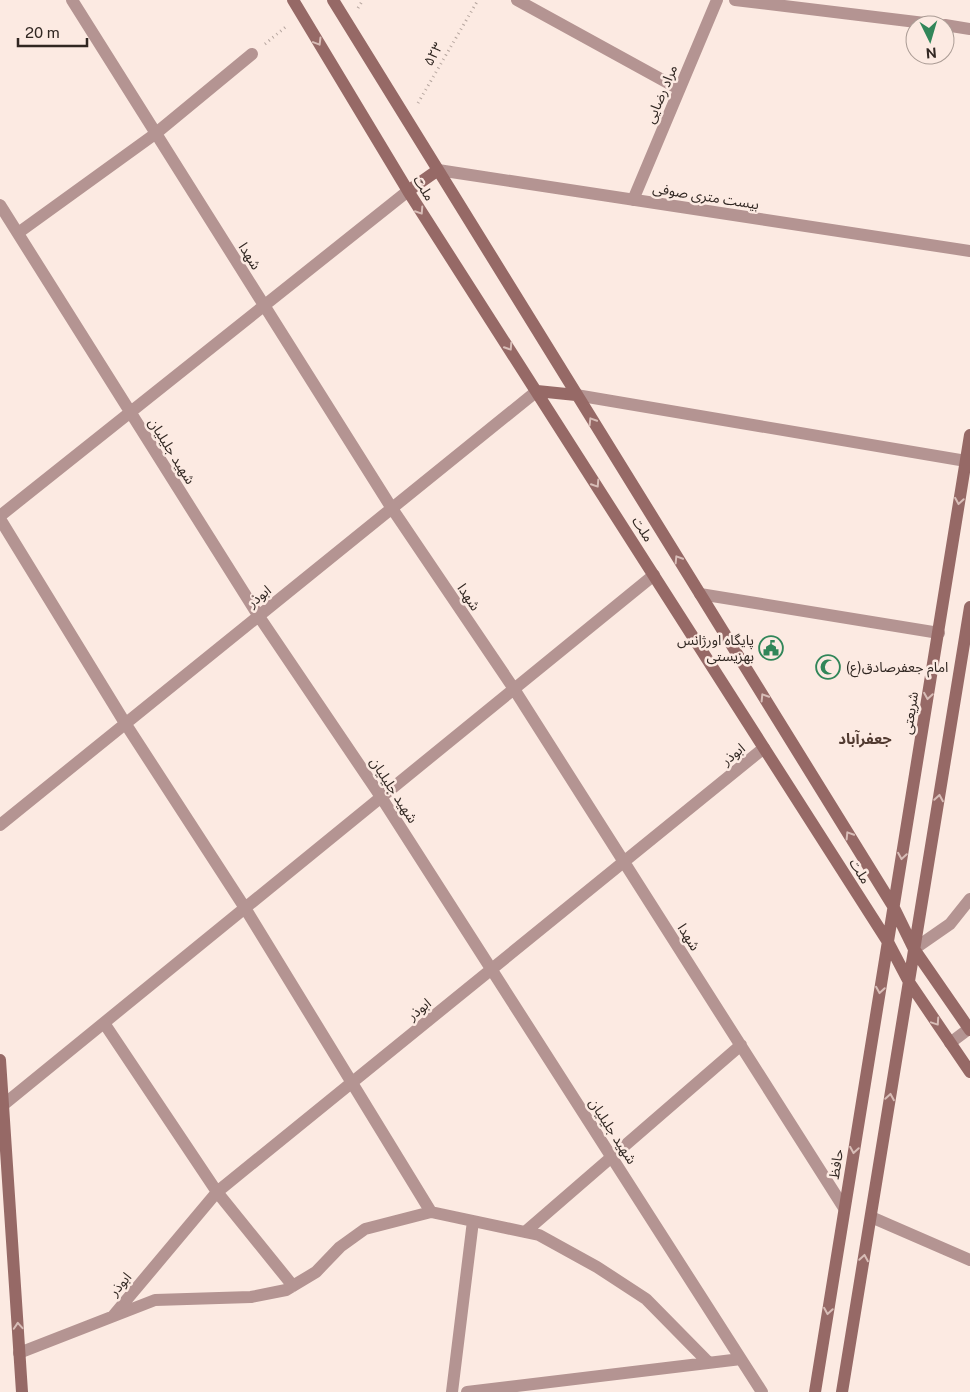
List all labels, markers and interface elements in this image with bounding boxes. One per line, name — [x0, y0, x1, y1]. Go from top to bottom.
scale bar — [18, 15, 86, 47]
north arrow — [905, 15, 955, 65]
text: 20 m — [25, 24, 60, 41]
one-way arrow — [312, 36, 322, 45]
street label: ۵۲۳ — [420, 40, 446, 68]
text: N — [925, 45, 937, 61]
street label: مراد رضایی — [642, 62, 681, 126]
street label: ملت — [410, 172, 438, 204]
street label: بیست متری صوفی — [651, 180, 761, 213]
one-way arrow — [414, 205, 424, 214]
street label: شهدا — [235, 240, 264, 273]
one-way arrow — [502, 342, 512, 351]
street label: شهید جلیلیان — [145, 415, 199, 488]
one-way arrow — [589, 417, 599, 426]
one-way arrow — [590, 479, 599, 488]
one-way arrow — [955, 496, 965, 505]
street label: ملت — [629, 513, 657, 545]
one-way arrow — [675, 555, 684, 564]
street label: شهدا — [453, 581, 484, 614]
street label: ابوذر — [243, 582, 275, 612]
place label: پایگاه اورژانس بهزیستی — [677, 632, 754, 665]
public building icon: پایگاه اورژانس بهزیستی — [758, 635, 784, 661]
mosque icon: امام جعفرصادق(ع) — [815, 654, 841, 680]
place label: امام جعفرصادق(ع) — [846, 659, 948, 678]
street label: شریعتی — [899, 690, 922, 736]
one-way arrow — [924, 692, 934, 700]
one-way arrow — [760, 693, 770, 702]
district label: جعفرآباد — [838, 730, 892, 748]
street label: ابوذر — [717, 740, 749, 770]
street label: شهید جلیلیان — [366, 754, 421, 826]
one-way arrow — [934, 793, 944, 802]
one-way arrow — [846, 831, 856, 840]
one-way arrow — [897, 852, 907, 861]
street label: ملت — [846, 855, 874, 887]
street label: شهدا — [674, 921, 703, 954]
one-way arrow — [875, 985, 885, 994]
street label: ابوذر — [403, 995, 435, 1025]
one-way arrow — [930, 1017, 939, 1026]
one-way arrow — [885, 1093, 895, 1102]
street label: شهید جلیلیان — [585, 1095, 640, 1167]
one-way arrow — [849, 1146, 859, 1155]
street label: حافظ — [826, 1148, 846, 1180]
one-way arrow — [858, 1253, 869, 1261]
street label: ابوذر — [105, 1269, 135, 1300]
one-way arrow — [823, 1307, 834, 1315]
one-way arrow — [12, 1322, 23, 1330]

